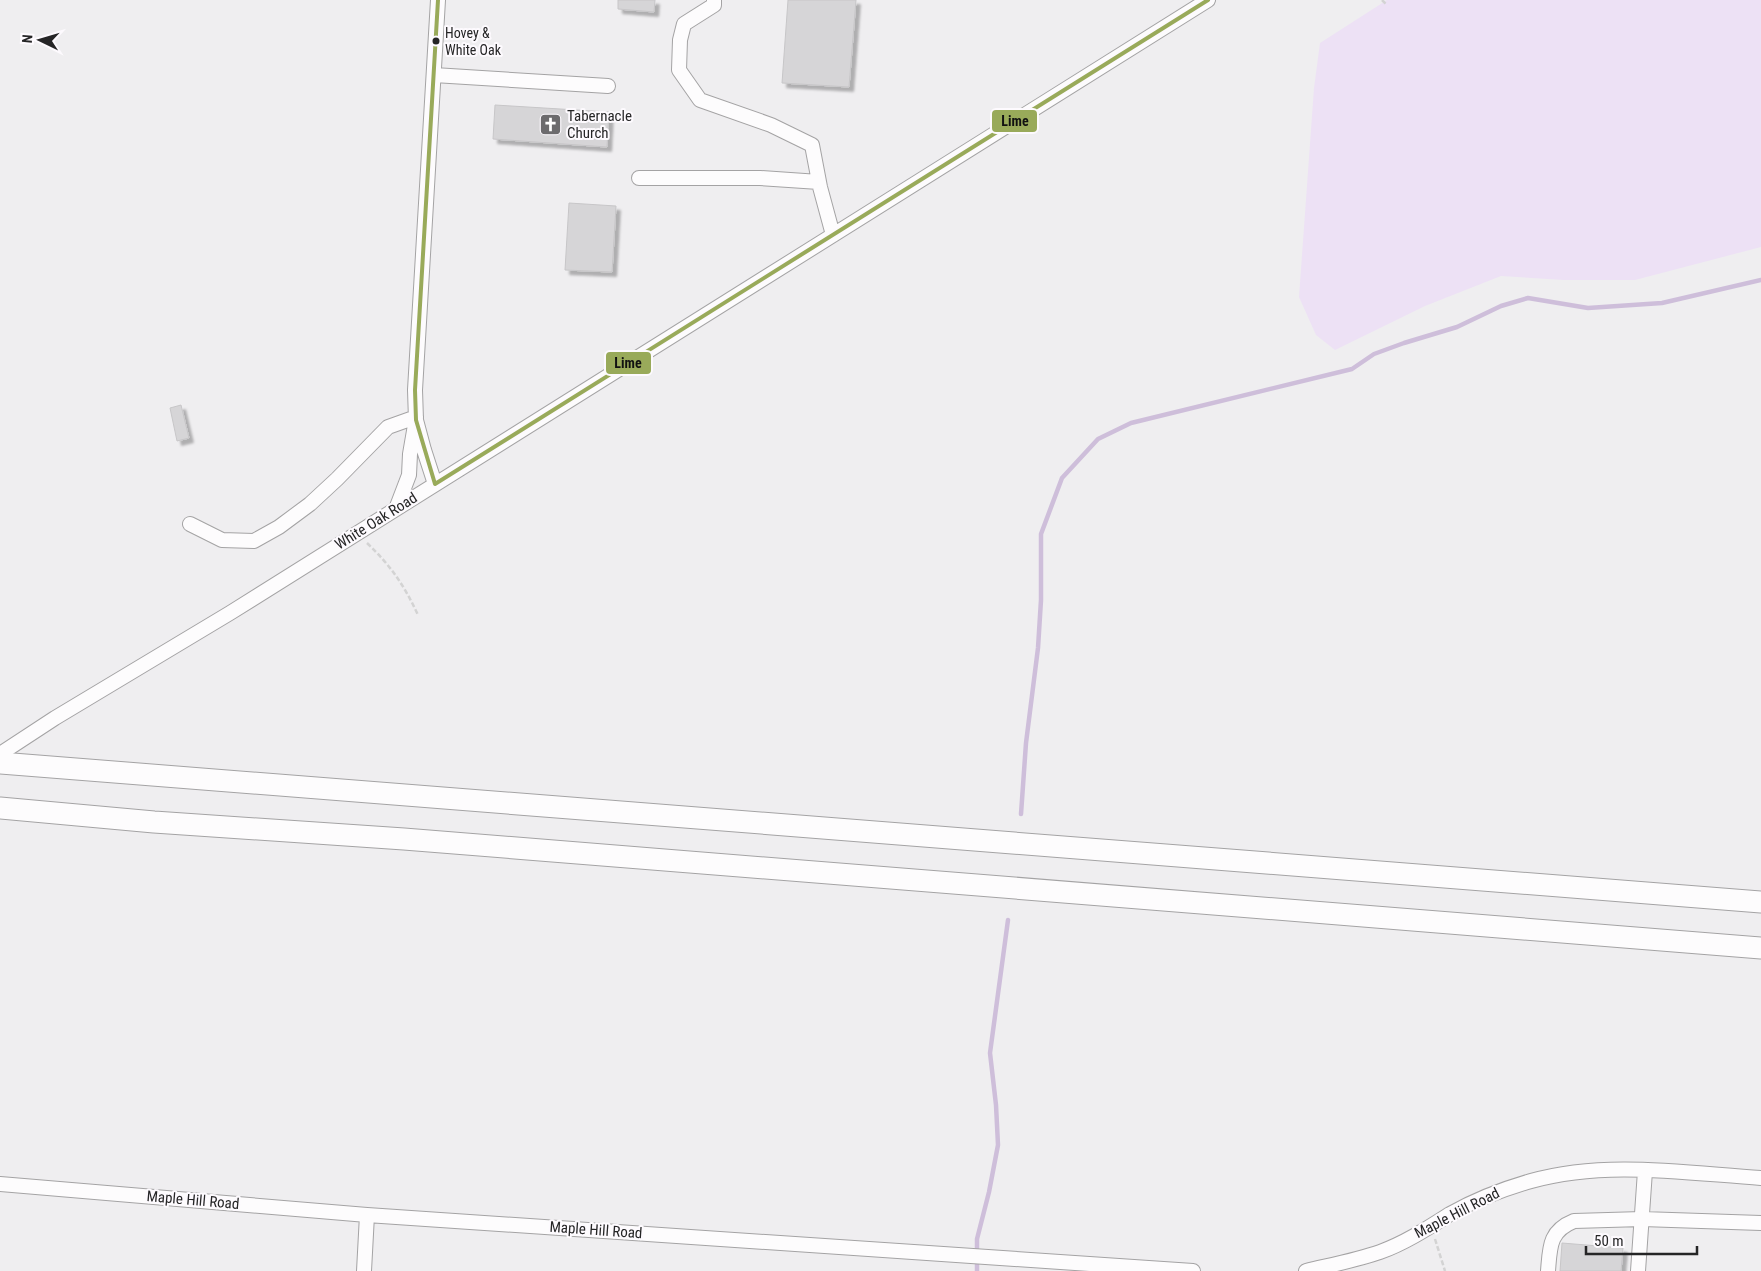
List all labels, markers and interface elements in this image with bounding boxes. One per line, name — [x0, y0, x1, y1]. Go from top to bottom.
north arrow — [15, 15, 65, 65]
place label: Hovey & White Oak — [445, 25, 502, 58]
text: N — [19, 34, 35, 44]
marker: Hovey & White Oak — [431, 36, 441, 46]
place label: Tabernacle Church — [567, 107, 632, 142]
line badge: Lime — [991, 109, 1038, 133]
church icon: Tabernacle Church — [539, 113, 563, 137]
text: Lime — [1001, 113, 1029, 129]
line badge: Lime — [605, 351, 652, 375]
text: Lime — [614, 355, 642, 371]
street label: White Oak Road — [332, 489, 420, 553]
street label: Maple Hill Road — [1411, 1184, 1503, 1242]
street label: Maple Hill Road — [146, 1187, 240, 1213]
street label: Maple Hill Road — [549, 1218, 643, 1242]
scale bar — [1586, 1224, 1697, 1256]
text: 50 m — [1594, 1232, 1624, 1250]

